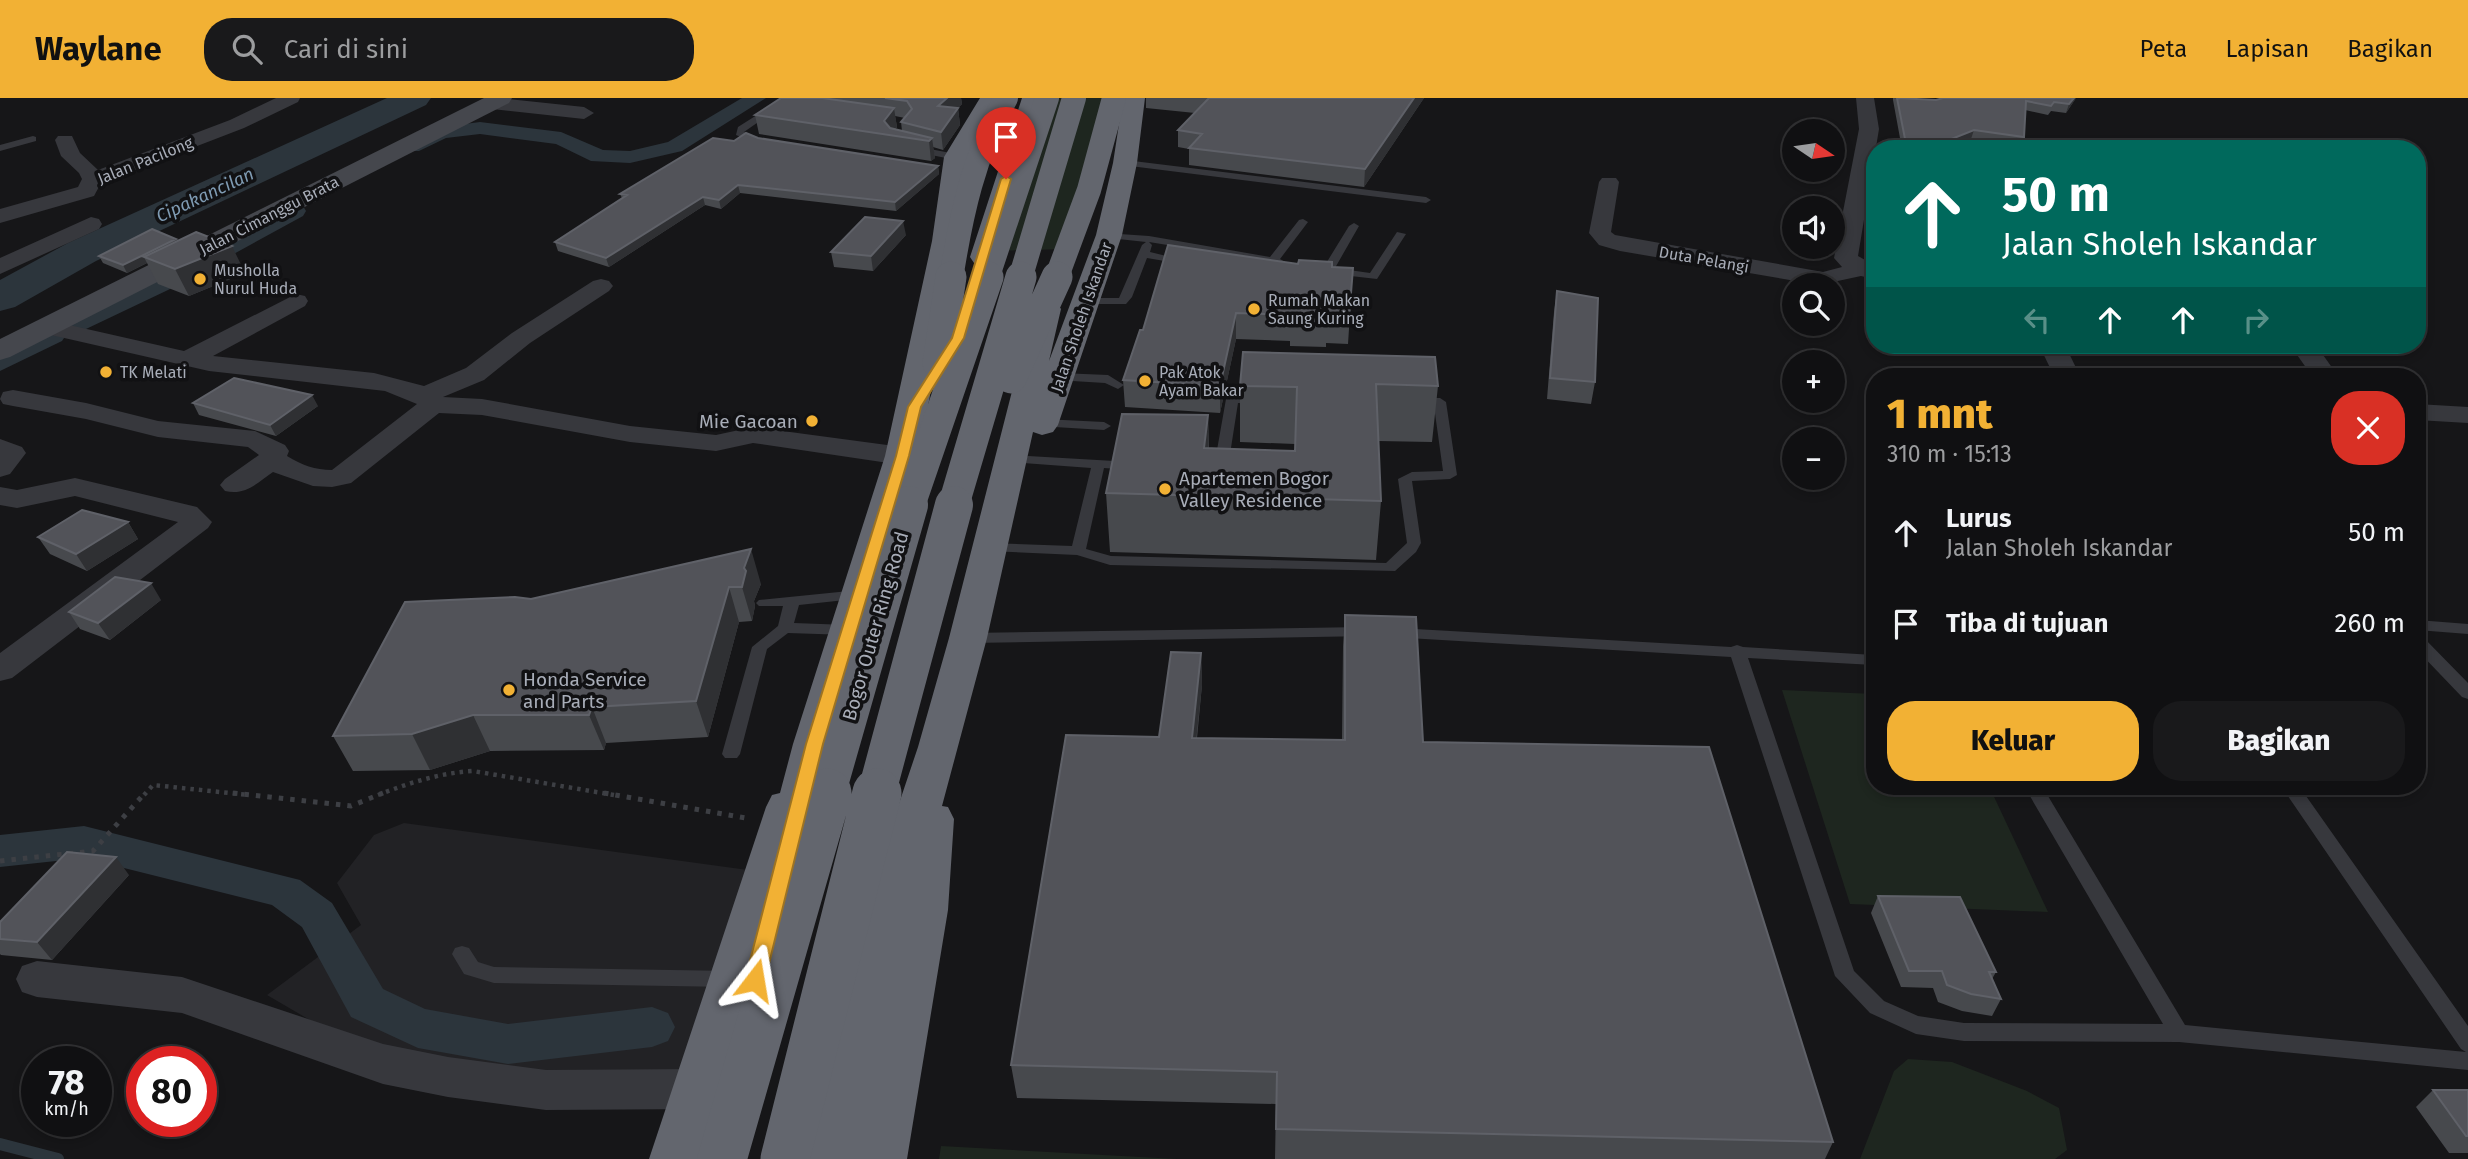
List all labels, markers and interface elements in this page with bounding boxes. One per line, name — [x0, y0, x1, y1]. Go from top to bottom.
search box — [204, 18, 694, 81]
text: Waylane — [35, 29, 162, 69]
icon: search — [228, 30, 266, 68]
text: Cari di sini — [284, 34, 408, 65]
text: Peta — [2140, 35, 2187, 63]
text: Lapisan — [2225, 35, 2309, 63]
text: Bagikan — [2347, 35, 2433, 63]
pin — [976, 107, 1036, 179]
icon: arrive — [987, 118, 1025, 156]
north arrow — [1782, 119, 1844, 182]
map controls — [1782, 119, 1845, 490]
street label: Jalan Pacilong — [95, 132, 196, 188]
water label: Cipakancilan — [153, 163, 257, 227]
text: 50 m — [2002, 165, 2110, 224]
icon: ahead — [1887, 168, 1978, 259]
street label: Jalan Cimanggu Brata — [196, 172, 342, 259]
button: sound — [1782, 196, 1845, 259]
text: Jalan Sholeh Iskandar — [2002, 225, 2317, 263]
street label: Jalan Sholeh Iskandar — [1047, 239, 1116, 395]
street label: Duta Pelangi — [1657, 242, 1751, 277]
place label: Musholla Nurul Huda — [214, 261, 297, 298]
marker: Musholla Nurul Huda — [192, 271, 208, 287]
button: search — [1782, 273, 1845, 336]
place label: Rumah Makan Saung Kuring — [1268, 291, 1370, 328]
marker: Rumah Makan Saung Kuring — [1246, 301, 1262, 317]
icon: left — [2018, 301, 2056, 339]
icon: ahead — [2091, 301, 2129, 339]
icon: ahead — [2164, 301, 2202, 339]
icon: right — [2237, 301, 2275, 339]
button: + — [1782, 350, 1845, 413]
place label: TK Melati — [120, 363, 187, 382]
place label: Pak Atok Ayam Bakar — [1159, 363, 1245, 400]
marker: TK Melati — [98, 364, 114, 380]
marker: Pak Atok Ayam Bakar — [1137, 373, 1153, 389]
text: 1 mnt — [1887, 389, 1992, 439]
button: close — [2331, 391, 2405, 465]
place label: Mie Gacoan — [699, 410, 798, 433]
marker: Mie Gacoan — [804, 413, 820, 429]
button: − — [1782, 427, 1845, 490]
text: 310 m · 15:13 — [1887, 440, 2012, 468]
place label: Apartemen Bogor Valley Residence — [1179, 467, 1330, 512]
marker: Apartemen Bogor Valley Residence — [1157, 481, 1173, 497]
text: Lurus — [1946, 503, 2012, 534]
icon: ahead — [1887, 514, 1925, 552]
text: 50 m — [2348, 517, 2405, 548]
street label: Bogor Outer Ring Road — [837, 529, 914, 723]
text: Jalan Sholeh Iskandar — [1946, 534, 2172, 562]
icon: arrive — [1887, 605, 1925, 643]
text: Tiba di tujuan — [1946, 608, 2108, 639]
text: 260 m — [2335, 608, 2405, 639]
place label: Honda Service and Parts — [523, 668, 647, 713]
marker: Honda Service and Parts — [501, 682, 517, 698]
button: Keluar — [1887, 701, 2139, 781]
button: Bagikan — [2153, 701, 2405, 781]
position arrow — [718, 943, 792, 1017]
speed limit sign: 80 — [126, 1046, 217, 1137]
text: 78 — [48, 1061, 85, 1103]
text: km/h — [44, 1098, 89, 1120]

